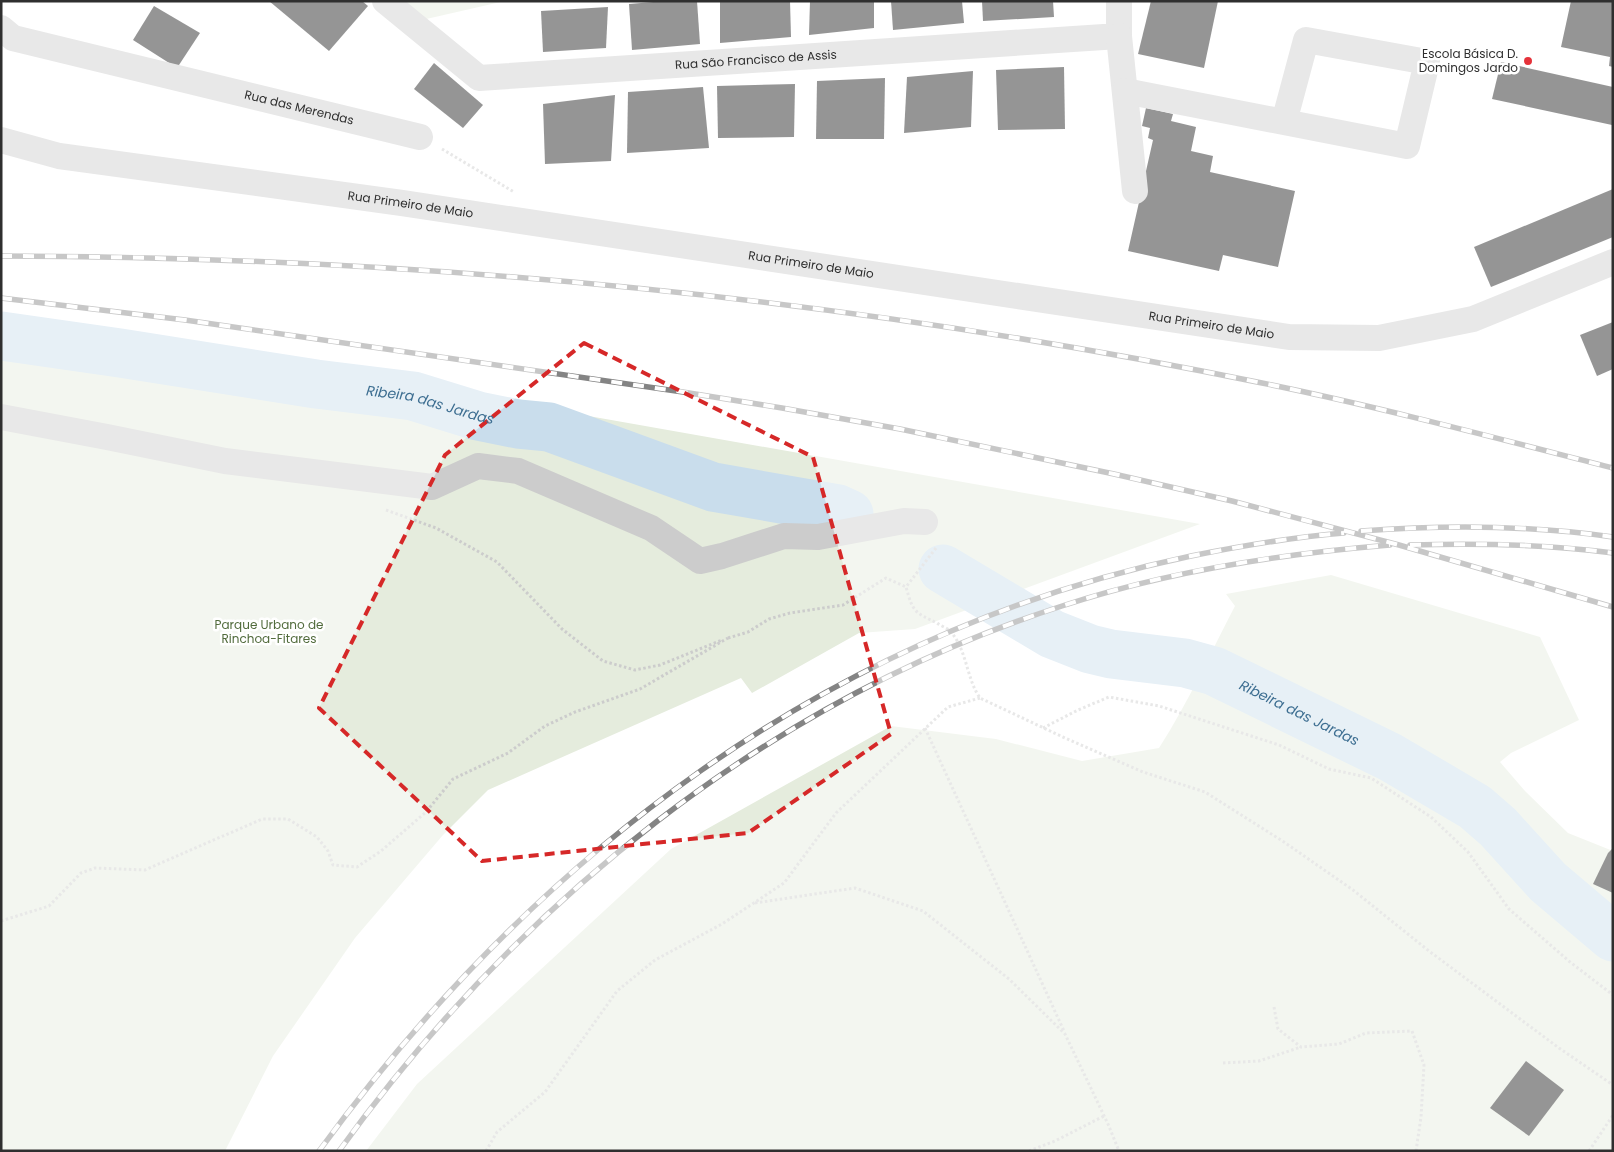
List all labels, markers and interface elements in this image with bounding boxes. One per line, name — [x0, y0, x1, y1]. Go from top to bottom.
place label: Escola Básica D. Domingos Jardo — [1419, 45, 1518, 76]
street label: Rua São Francisco de Assis — [674, 46, 837, 73]
marker: Escola Básica D. Domingos Jardo — [1522, 55, 1534, 67]
street label: Rua das Merendas — [243, 86, 356, 129]
street label: Rua Primeiro de Maio — [347, 187, 475, 222]
street label: Rua Primeiro de Maio — [747, 246, 875, 282]
street label: Rua Primeiro de Maio — [1148, 307, 1276, 343]
water label: Ribeira das Jardas — [365, 380, 496, 429]
park label: Parque Urbano de Rinchoa-Fitares — [215, 616, 323, 647]
water label: Ribeira das Jardas — [1236, 675, 1363, 751]

